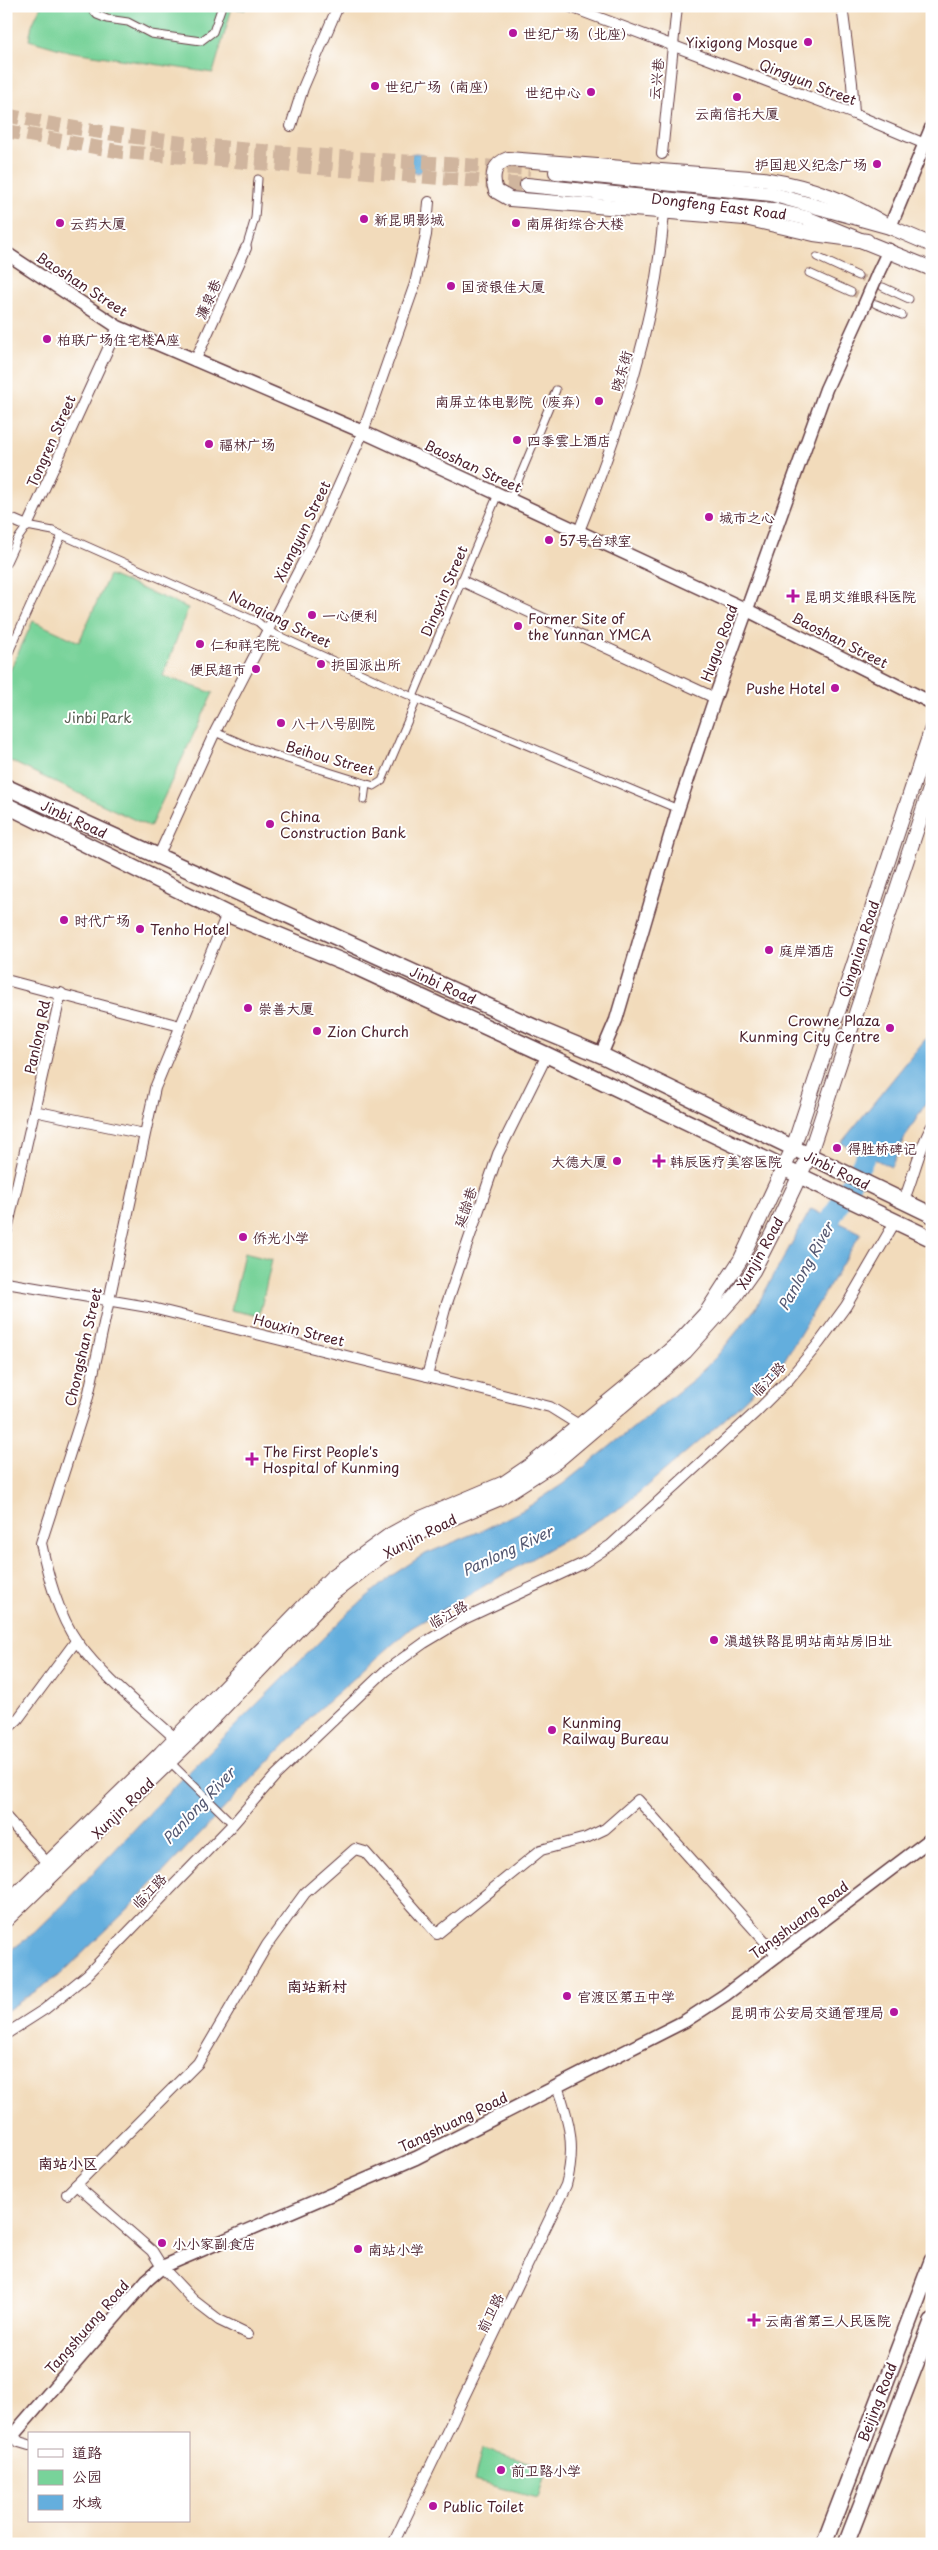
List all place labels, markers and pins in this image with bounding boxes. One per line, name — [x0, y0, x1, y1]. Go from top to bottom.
place label: 世纪广场（北座） — [523, 23, 635, 44]
marker: 世纪广场（北座） — [507, 27, 519, 39]
place label: Yixigong Mosque — [686, 32, 798, 53]
marker: Yixigong Mosque — [802, 36, 814, 48]
place label: 世纪广场（南座） — [385, 76, 497, 97]
marker: 世纪广场（南座） — [369, 80, 381, 92]
place label: 世纪中心 — [525, 82, 581, 103]
marker: 世纪中心 — [585, 86, 597, 98]
marker: 云南信托大厦 — [731, 91, 743, 103]
place label: 云南信托大厦 — [695, 103, 779, 124]
place label: 护国起义纪念广场 — [755, 154, 867, 175]
marker: 护国起义纪念广场 — [871, 158, 883, 170]
place label: 新昆明影城 — [374, 209, 444, 230]
place label: 云药大厦 — [70, 213, 126, 234]
marker: 新昆明影城 — [358, 213, 370, 225]
place label: 南屏街综合大楼 — [526, 213, 624, 234]
marker: 云药大厦 — [54, 217, 66, 229]
marker: 南屏街综合大楼 — [510, 217, 522, 229]
place label: 国资银佳大厦 — [461, 276, 545, 297]
marker: 国资银佳大厦 — [445, 280, 457, 292]
place label: 柏联广场住宅楼A座 — [57, 329, 180, 350]
marker: 柏联广场住宅楼A座 — [41, 333, 53, 345]
place label: 南屏立体电影院（废弃） — [435, 391, 589, 412]
marker: 南屏立体电影院（废弃） — [593, 395, 605, 407]
place label: 四季雲上酒店 — [527, 430, 611, 451]
place label: 福林广场 — [219, 434, 275, 455]
marker: 四季雲上酒店 — [511, 434, 523, 446]
marker: 福林广场 — [203, 438, 215, 450]
place label: 城市之心 — [719, 507, 775, 528]
marker: 城市之心 — [703, 511, 715, 523]
place label: 57号台球室 — [559, 530, 632, 551]
marker: 57号台球室 — [543, 534, 555, 546]
place label: 昆明艾维眼科医院 — [804, 586, 916, 607]
marker: 昆明艾维眼科医院 — [786, 589, 800, 603]
place label: 一心便利 — [322, 605, 378, 626]
place label: Former Site of the Yunnan YMCA — [528, 608, 652, 645]
marker: 一心便利 — [306, 609, 318, 621]
marker: Former Site of the Yunnan YMCA — [512, 620, 524, 632]
place label: 仁和祥宅院 — [210, 634, 280, 655]
marker: 仁和祥宅院 — [194, 638, 206, 650]
place label: 护国派出所 — [331, 654, 401, 675]
marker: 护国派出所 — [315, 658, 327, 670]
place label: 便民超市 — [190, 659, 246, 680]
marker: 便民超市 — [250, 663, 262, 675]
place label: Pushe Hotel — [746, 678, 825, 699]
marker: Pushe Hotel — [829, 682, 841, 694]
place label: 八十八号剧院 — [291, 713, 375, 734]
marker: 八十八号剧院 — [275, 717, 287, 729]
place label: China Construction Bank — [280, 806, 406, 843]
marker: China Construction Bank — [264, 818, 276, 830]
place label: 时代广场 — [74, 910, 130, 931]
marker: 时代广场 — [58, 914, 70, 926]
place label: Tenho Hotel — [150, 919, 229, 940]
marker: Tenho Hotel — [134, 923, 146, 935]
place label: 庭岸酒店 — [779, 940, 835, 961]
marker: 庭岸酒店 — [763, 944, 775, 956]
place label: 崇善大厦 — [258, 998, 314, 1019]
marker: 崇善大厦 — [242, 1002, 254, 1014]
place label: Crowne Plaza Kunming City Centre — [739, 1010, 880, 1047]
place label: Zion Church — [327, 1021, 409, 1042]
marker: Crowne Plaza Kunming City Centre — [884, 1022, 896, 1034]
marker: Zion Church — [311, 1025, 323, 1037]
place label: 得胜桥碑记 — [847, 1138, 917, 1159]
marker: 得胜桥碑记 — [831, 1142, 843, 1154]
place label: 大德大厦 — [551, 1151, 607, 1172]
place label: 韩辰医疗美容医院 — [670, 1151, 782, 1172]
marker: 韩辰医疗美容医院 — [652, 1154, 666, 1168]
marker: 大德大厦 — [611, 1155, 623, 1167]
place label: 侨光小学 — [253, 1227, 309, 1248]
marker: 侨光小学 — [237, 1231, 249, 1243]
place label: The First People's Hospital of Kunming — [263, 1441, 399, 1478]
marker: The First People's Hospital of Kunming — [245, 1452, 259, 1466]
place label: 滇越铁路昆明站南站房旧址 — [724, 1630, 892, 1651]
marker: 滇越铁路昆明站南站房旧址 — [708, 1634, 720, 1646]
place label: Kunming Railway Bureau — [562, 1712, 669, 1749]
marker: Kunming Railway Bureau — [546, 1724, 558, 1736]
place label: 官渡区第五中学 — [577, 1986, 675, 2007]
marker: 官渡区第五中学 — [561, 1990, 573, 2002]
place label: 昆明市公安局交通管理局 — [730, 2002, 884, 2023]
marker: 昆明市公安局交通管理局 — [888, 2006, 900, 2018]
place label: 小小家副食店 — [172, 2233, 256, 2254]
marker: 小小家副食店 — [156, 2237, 168, 2249]
place label: 南站小学 — [368, 2239, 424, 2260]
marker: 南站小学 — [352, 2243, 364, 2255]
place label: 云南省第三人民医院 — [765, 2310, 891, 2331]
marker: 云南省第三人民医院 — [747, 2313, 761, 2327]
place label: 前卫路小学 — [511, 2460, 581, 2481]
marker: 前卫路小学 — [495, 2464, 507, 2476]
place label: Public Toilet — [443, 2496, 524, 2517]
marker: Public Toilet — [427, 2500, 439, 2512]

